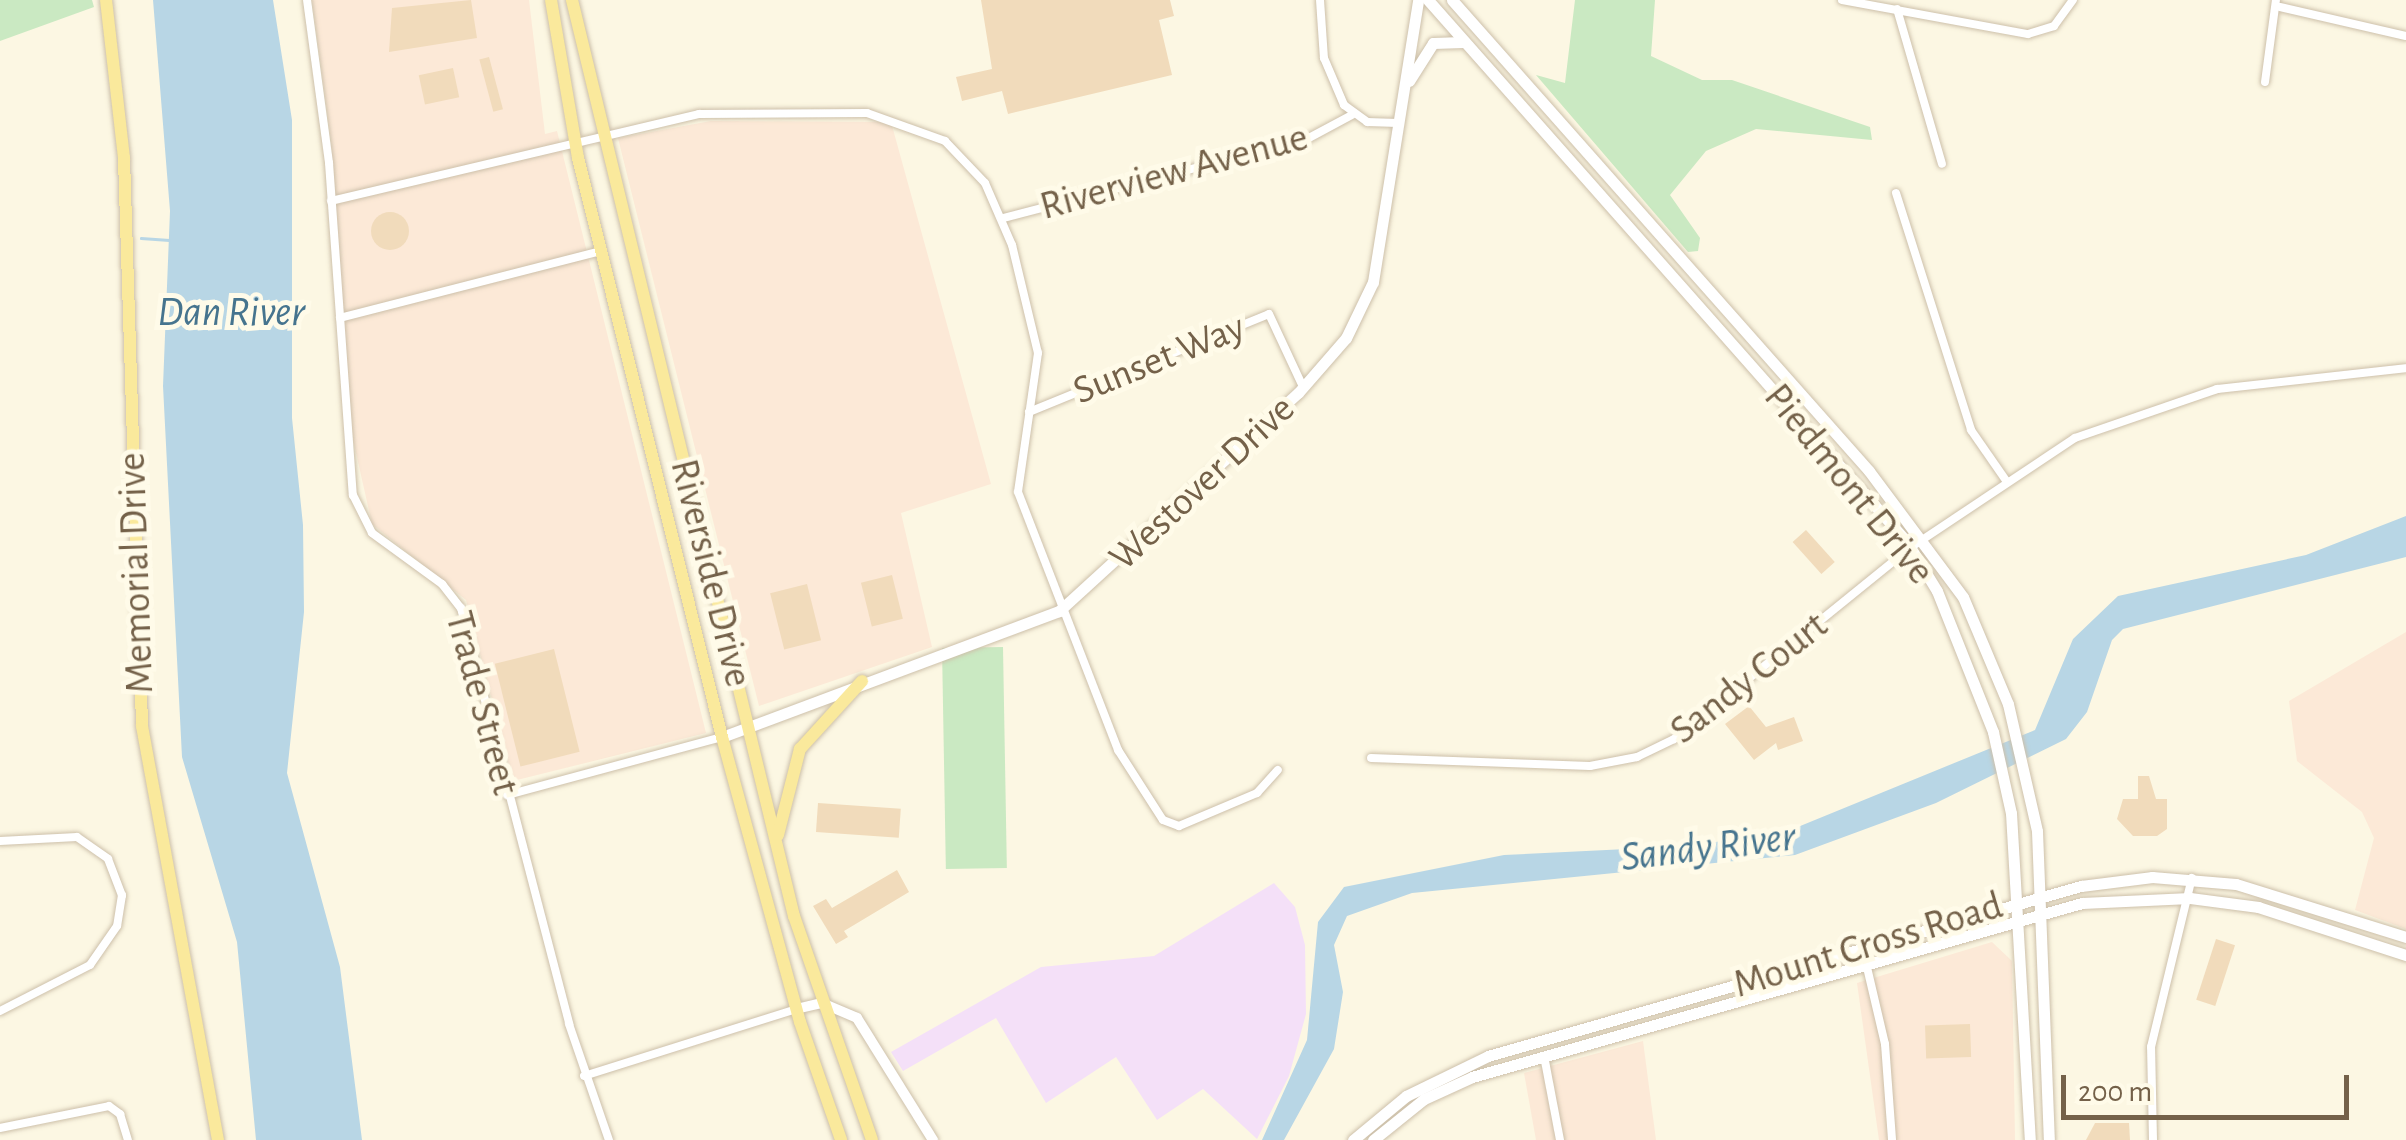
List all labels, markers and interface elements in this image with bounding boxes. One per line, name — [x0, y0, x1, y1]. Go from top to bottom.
street label: Riverview Avenue — [1035, 113, 1313, 231]
water label: Dan River — [157, 287, 305, 337]
street label: Sunset Way — [1066, 303, 1252, 415]
street label: Piedmont Drive — [1754, 374, 1944, 594]
street label: Westover Drive — [1099, 385, 1305, 581]
street label: Memorial Drive — [108, 452, 164, 694]
street label: Riverside Drive — [660, 454, 762, 692]
street label: Sandy Court — [1661, 602, 1837, 754]
street label: Trade Street — [434, 606, 530, 800]
water label: Sandy River — [1618, 811, 1798, 883]
street label: Mount Cross Road — [1728, 881, 2008, 1009]
scale bar — [2066, 1055, 2354, 1117]
text: 200 m — [2078, 1077, 2152, 1107]

